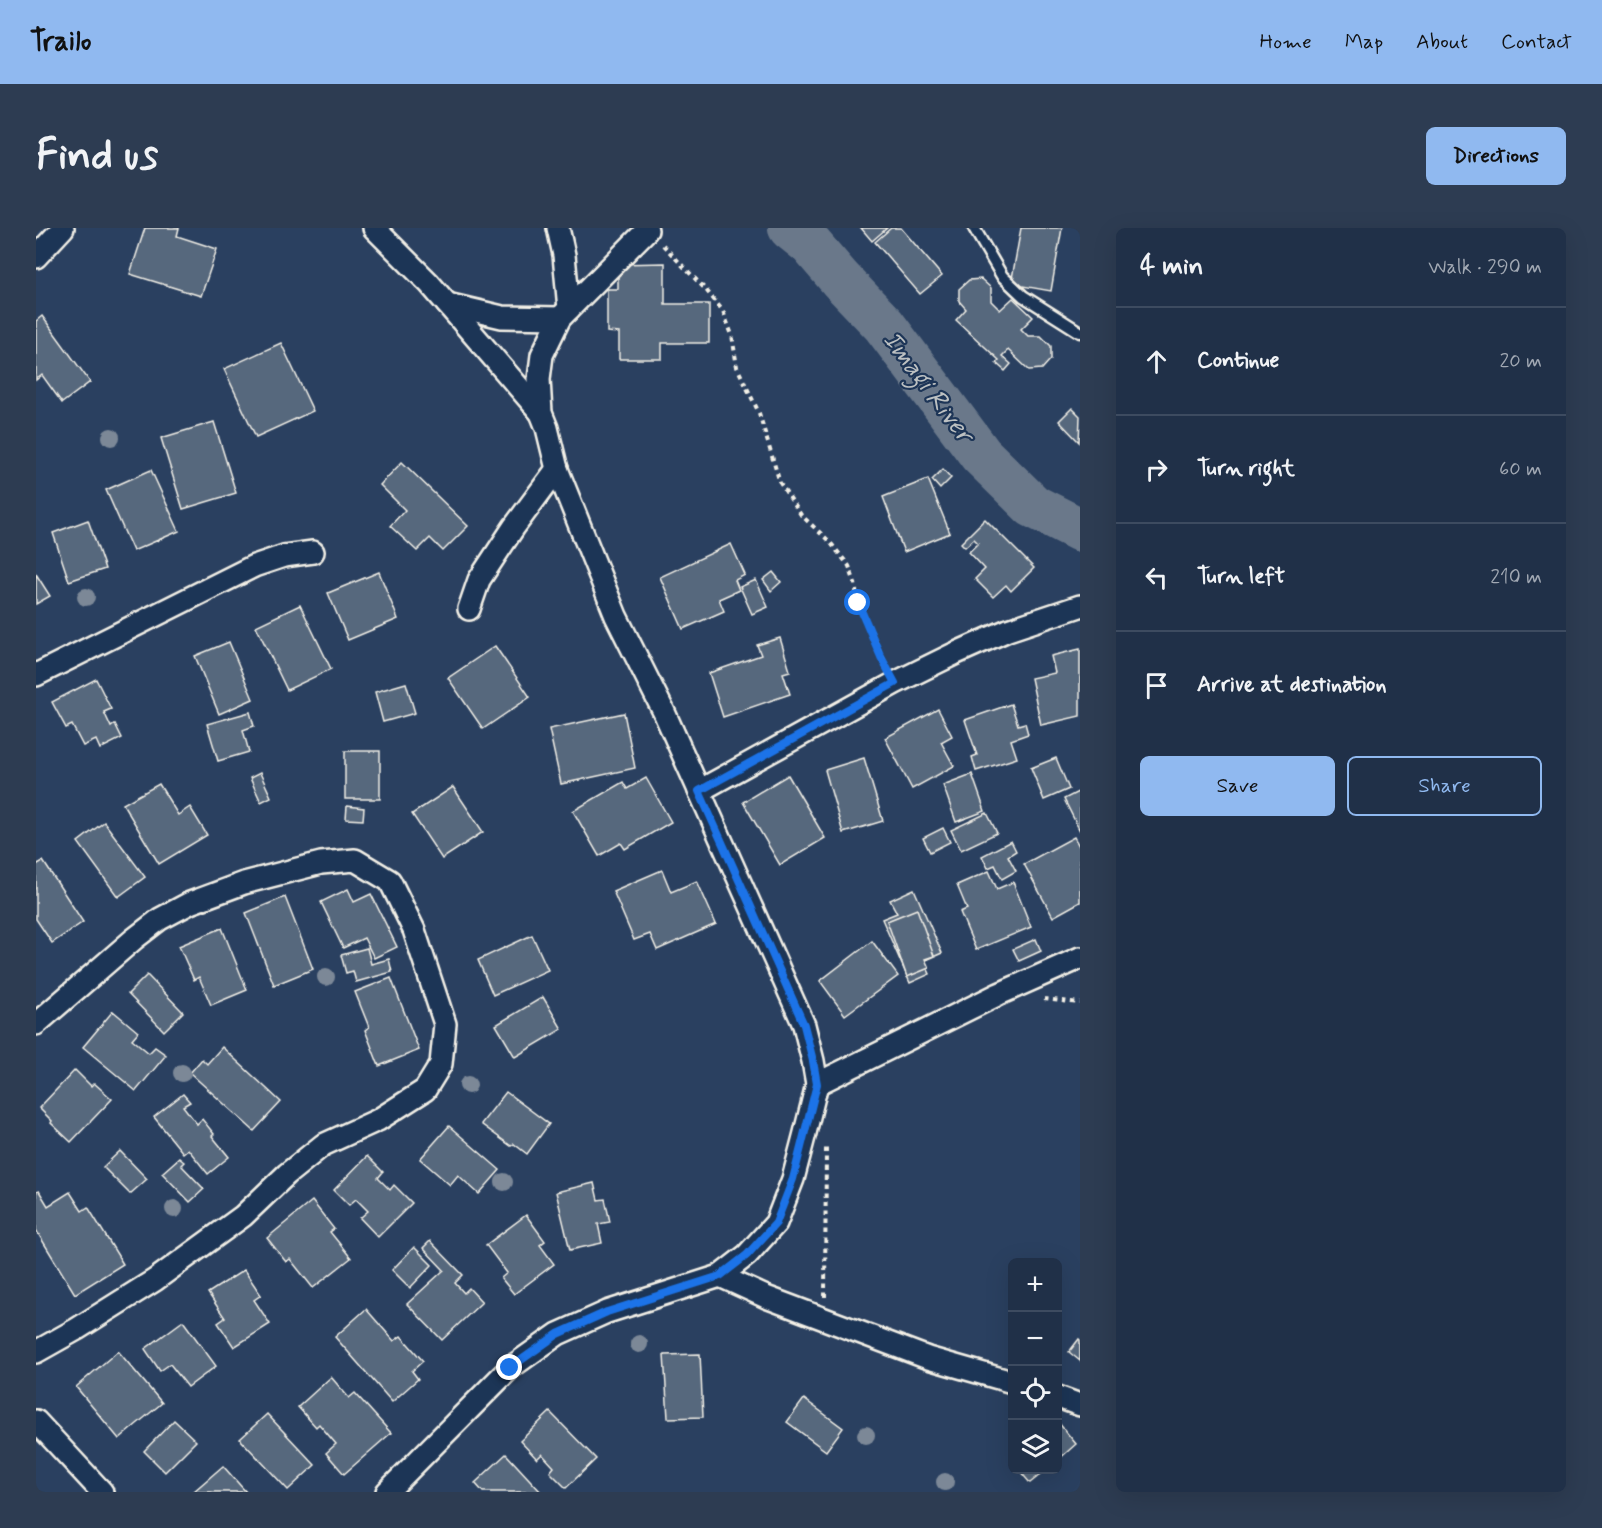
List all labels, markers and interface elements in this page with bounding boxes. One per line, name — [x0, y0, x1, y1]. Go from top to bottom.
text: Trailo — [30, 24, 91, 61]
text: Home — [1260, 28, 1312, 56]
text: Map — [1345, 28, 1383, 56]
text: About — [1416, 28, 1468, 56]
text: Contact — [1501, 28, 1572, 56]
button: Directions — [1426, 127, 1566, 185]
text: Find us — [36, 129, 158, 184]
text: 4 min — [1140, 250, 1203, 284]
text: Walk · 290 m — [1428, 254, 1542, 281]
water label: Imagi River — [872, 325, 982, 454]
icon: ahead — [1140, 345, 1173, 378]
text: Continue — [1197, 347, 1279, 375]
text: 20 m — [1499, 348, 1542, 375]
icon: right — [1140, 453, 1173, 486]
text: Turn right — [1197, 455, 1295, 483]
text: 60 m — [1499, 456, 1542, 483]
icon: left — [1140, 561, 1173, 594]
text: Turn left — [1197, 563, 1285, 591]
text: 210 m — [1490, 564, 1542, 591]
route start — [844, 589, 870, 615]
icon: arrive — [1140, 669, 1173, 702]
text: Arrive at destination — [1197, 671, 1387, 699]
button: Save — [1140, 756, 1335, 816]
button: Share — [1347, 756, 1542, 816]
map controls — [1008, 1258, 1062, 1474]
button: + — [1008, 1258, 1062, 1312]
button: − — [1008, 1312, 1062, 1366]
route end — [496, 1354, 522, 1380]
button: locate — [1008, 1366, 1062, 1420]
button: layers — [1008, 1420, 1062, 1474]

